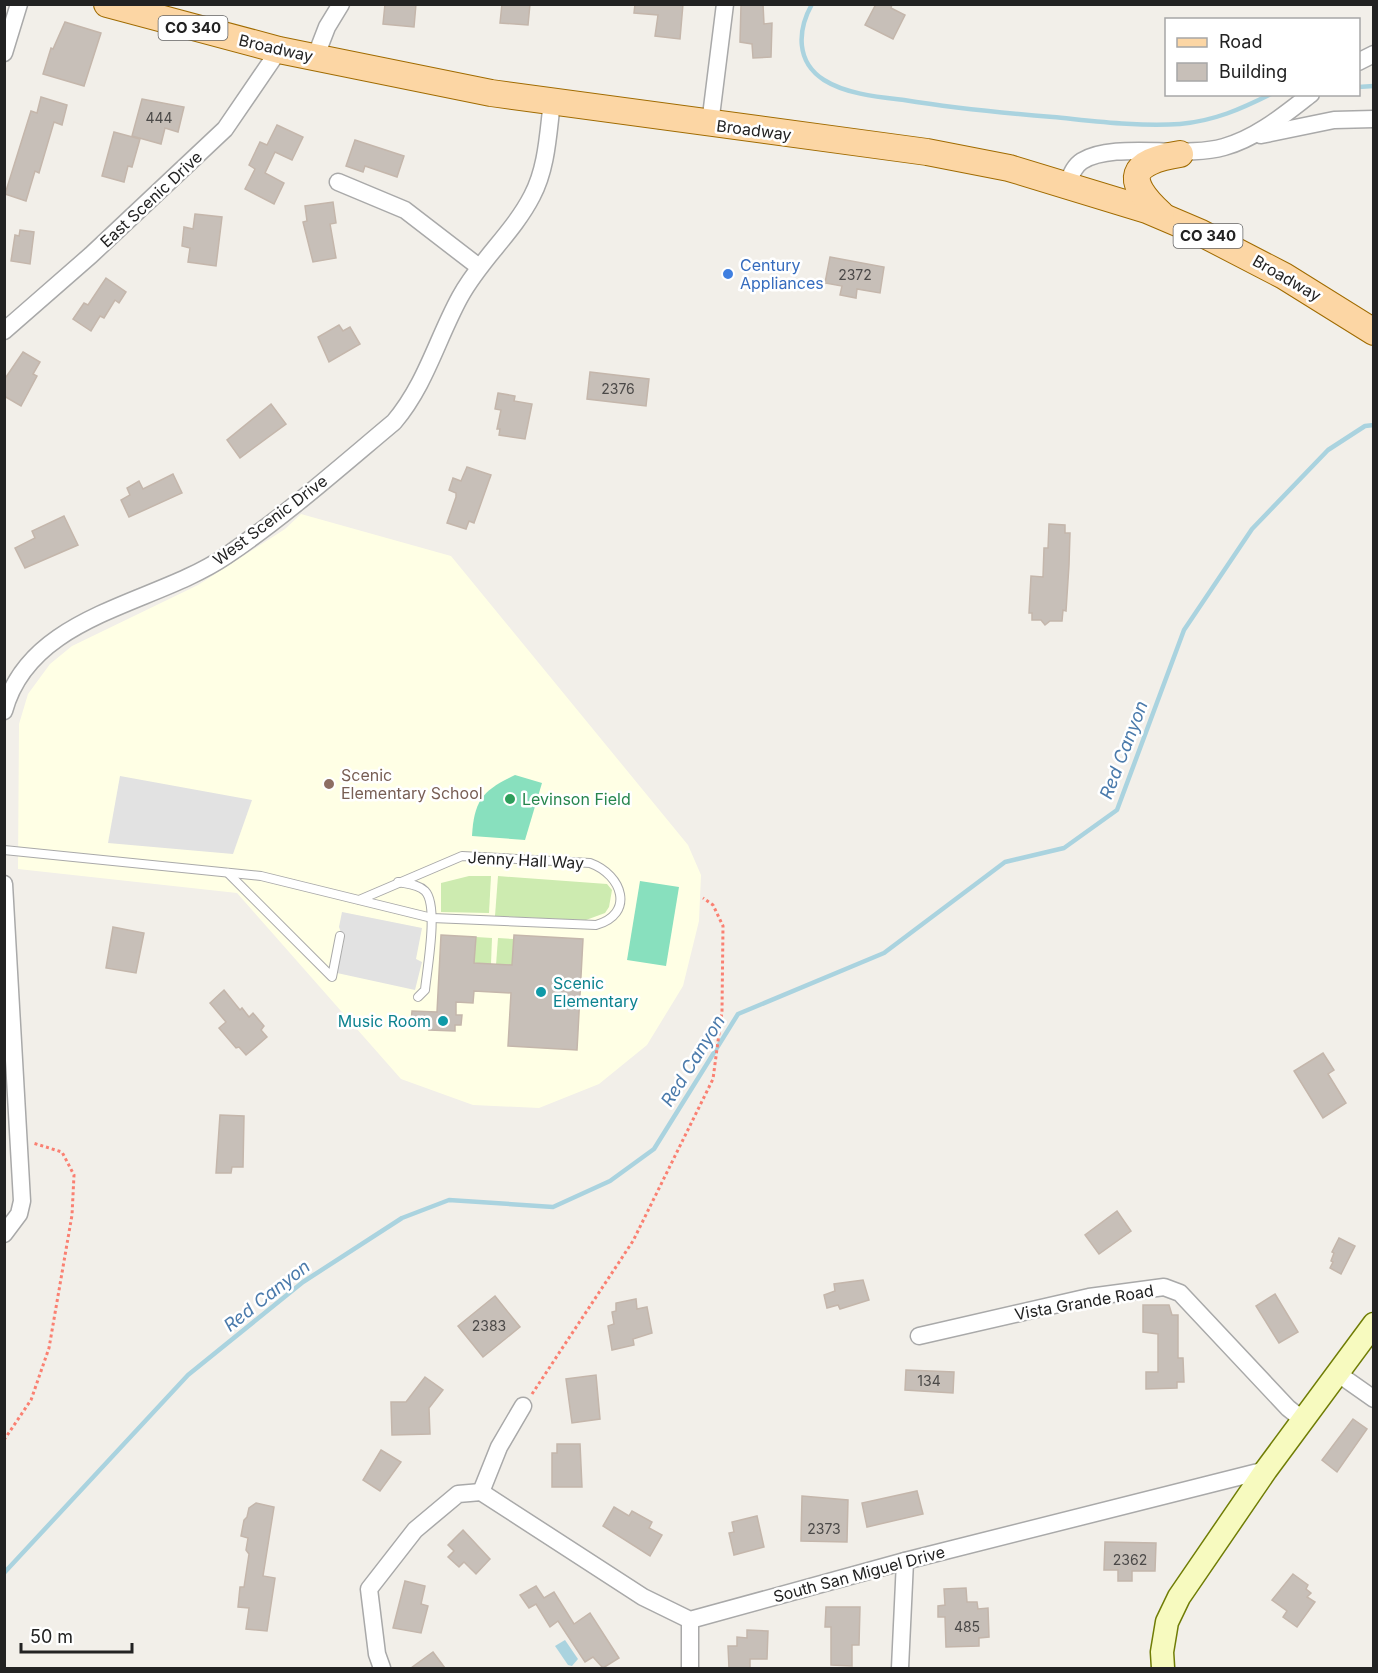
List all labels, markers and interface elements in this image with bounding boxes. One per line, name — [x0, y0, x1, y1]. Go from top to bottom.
road number: CO 340 — [158, 16, 228, 40]
legend — [1165, 18, 1360, 96]
street label: Broadway — [237, 30, 315, 66]
text: Road — [1219, 31, 1262, 52]
text: Building — [1219, 61, 1287, 82]
house number: 444 — [145, 109, 173, 126]
street label: Broadway — [715, 115, 793, 145]
street label: East Scenic Drive — [96, 147, 206, 251]
road number: CO 340 — [1174, 224, 1242, 248]
street label: Broadway — [1249, 250, 1325, 306]
place label: Century Appliances — [740, 255, 824, 293]
house number: 2372 — [838, 266, 872, 283]
marker: Century Appliances — [721, 267, 735, 281]
house number: 2376 — [601, 380, 635, 397]
street label: West Scenic Drive — [209, 471, 331, 569]
water label: Red Canyon — [1095, 698, 1152, 802]
place label: Scenic Elementary School — [341, 765, 483, 803]
marker: Scenic Elementary School — [322, 777, 336, 791]
place label: Levinson Field — [522, 789, 631, 809]
marker: Levinson Field — [503, 792, 517, 806]
street label: Jenny Hall Way — [467, 847, 585, 873]
place label: Scenic Elementary — [553, 973, 638, 1011]
marker: Scenic Elementary — [534, 985, 548, 999]
place label: Music Room — [338, 1011, 431, 1031]
water label: Red Canyon — [656, 1011, 729, 1110]
marker: Music Room — [436, 1014, 450, 1028]
water label: Red Canyon — [219, 1255, 314, 1336]
street label: Vista Grande Road — [1013, 1280, 1155, 1324]
house number: 2383 — [472, 1317, 506, 1334]
house number: 134 — [917, 1372, 941, 1389]
house number: 2373 — [807, 1520, 841, 1537]
street label: South San Miguel Drive — [771, 1541, 947, 1607]
house number: 2362 — [1113, 1551, 1147, 1568]
scale bar — [21, 1616, 132, 1654]
house number: 485 — [954, 1618, 980, 1635]
text: 50 m — [30, 1626, 73, 1647]

